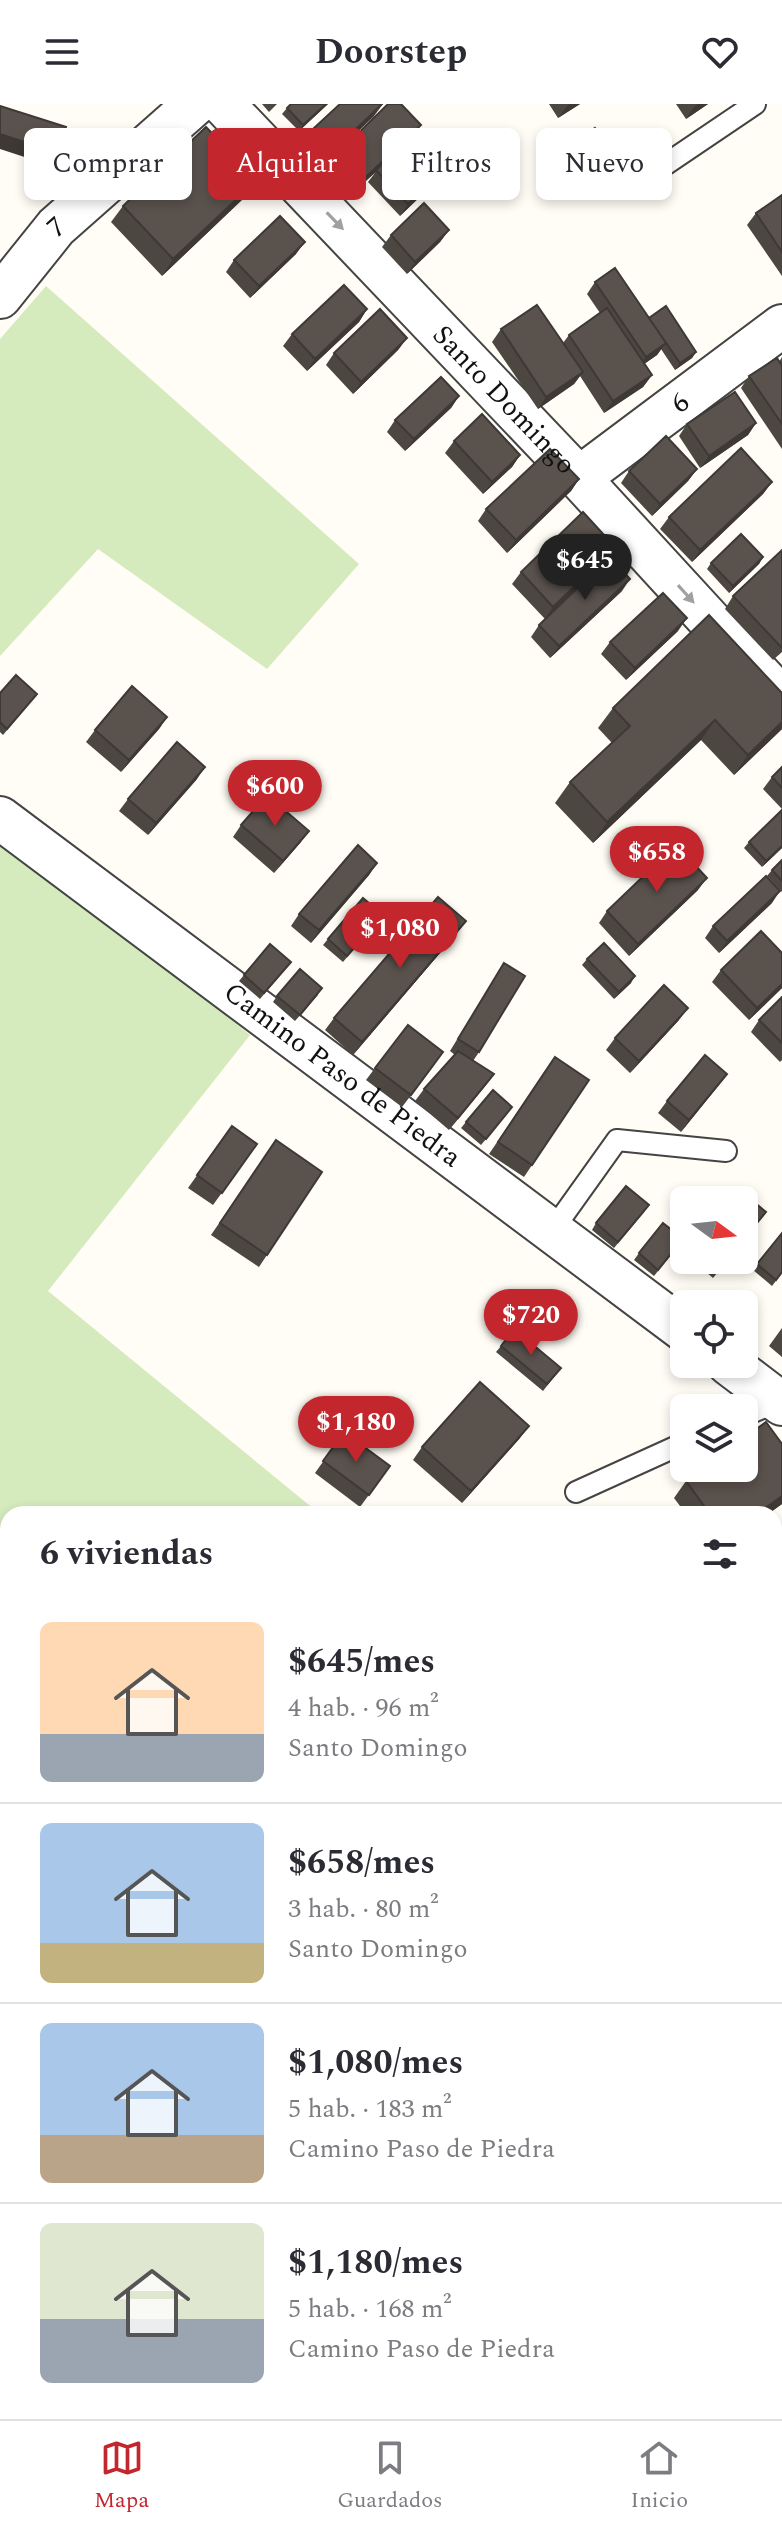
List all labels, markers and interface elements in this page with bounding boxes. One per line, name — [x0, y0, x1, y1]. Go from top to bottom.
text: Doorstep — [315, 25, 467, 80]
icon: menu — [40, 30, 84, 74]
icon: heart — [698, 30, 742, 74]
chip: Comprar — [24, 128, 192, 200]
chip: Alquilar — [208, 128, 366, 200]
chip: Filtros — [382, 128, 520, 200]
chip: Nuevo — [536, 128, 672, 200]
street label: 7 — [37, 206, 76, 248]
one-way arrow — [325, 211, 343, 230]
street label: Santo Domingo — [422, 315, 587, 484]
street label: 6 — [661, 381, 698, 424]
pin: $645 — [538, 534, 632, 602]
text: $645 — [556, 540, 614, 580]
one-way arrow — [676, 584, 694, 603]
pin: $600 — [228, 760, 322, 828]
text: $600 — [246, 766, 304, 806]
pin: $658 — [610, 826, 704, 894]
text: $658 — [628, 832, 686, 872]
pin: $1,080 — [335, 902, 465, 970]
text: $1,080 — [360, 908, 440, 948]
street label: Camino Paso de Piedra — [215, 971, 471, 1178]
north arrow — [670, 1186, 758, 1274]
map controls — [670, 1186, 758, 1482]
pin: $720 — [484, 1289, 578, 1357]
button: locate — [670, 1290, 758, 1378]
text: $720 — [502, 1295, 560, 1335]
button: layers — [670, 1394, 758, 1482]
pin: $1,180 — [291, 1396, 421, 1464]
text: $1,180 — [316, 1402, 396, 1442]
text: 6 viviendas — [40, 1528, 213, 1580]
icon: filters — [698, 1532, 742, 1576]
text: $645/mes — [288, 1636, 435, 1688]
icon: home — [104, 1654, 200, 1750]
text: 4 hab. · 96 m² — [288, 1688, 438, 1728]
text: Santo Domingo — [288, 1728, 467, 1768]
text: $658/mes — [288, 1837, 435, 1889]
icon: home — [104, 1855, 200, 1951]
text: 3 hab. · 80 m² — [288, 1889, 438, 1929]
text: Santo Domingo — [288, 1929, 467, 1969]
text: $1,080/mes — [288, 2037, 463, 2089]
icon: home — [104, 2055, 200, 2151]
text: 5 hab. · 183 m² — [288, 2089, 451, 2129]
text: Camino Paso de Piedra — [288, 2129, 555, 2169]
text: $1,180/mes — [288, 2237, 463, 2289]
icon: home — [104, 2255, 200, 2351]
text: 5 hab. · 168 m² — [288, 2289, 451, 2329]
text: Camino Paso de Piedra — [288, 2329, 555, 2369]
tab: Mapa — [94, 2436, 149, 2517]
tab: Guardados — [337, 2436, 443, 2517]
tab: Inicio — [631, 2436, 688, 2517]

